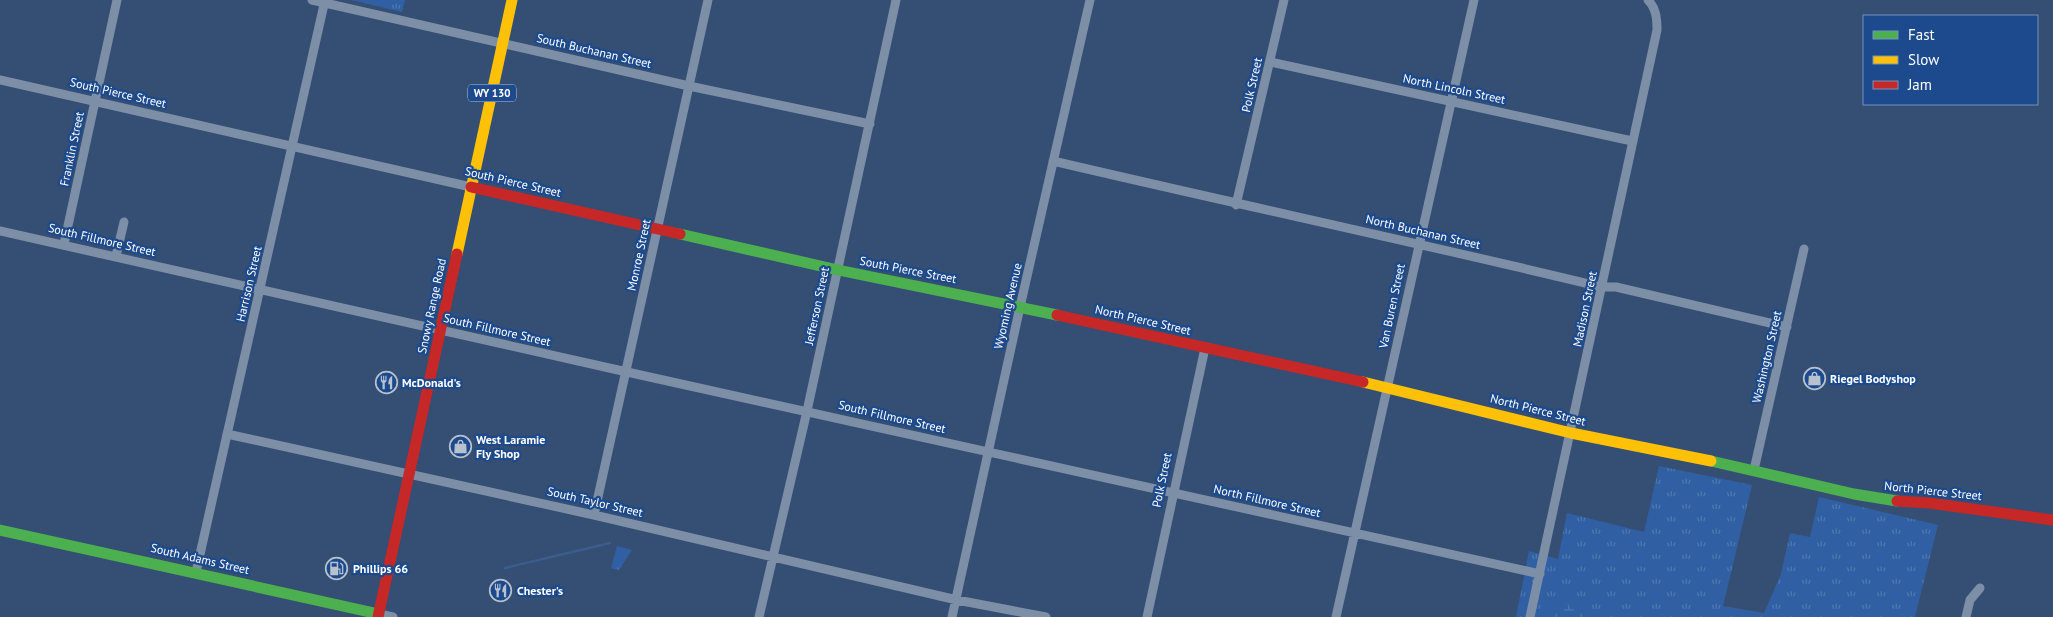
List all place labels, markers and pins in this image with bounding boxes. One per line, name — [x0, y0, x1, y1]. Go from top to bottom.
shop icon: Riegel Bodyshop — [1802, 367, 1826, 391]
restaurant icon: McDonald's — [374, 371, 398, 395]
place label: Riegel Bodyshop — [1830, 371, 1916, 386]
place label: McDonald's — [402, 375, 461, 390]
place label: West Laramie Fly Shop — [476, 432, 545, 461]
shop icon: West Laramie Fly Shop — [448, 435, 472, 459]
fuel station icon: Phillips 66 — [325, 557, 349, 581]
place label: Phillips 66 — [353, 561, 408, 576]
restaurant icon: Chester's — [489, 579, 513, 603]
place label: Chester's — [517, 583, 563, 598]

